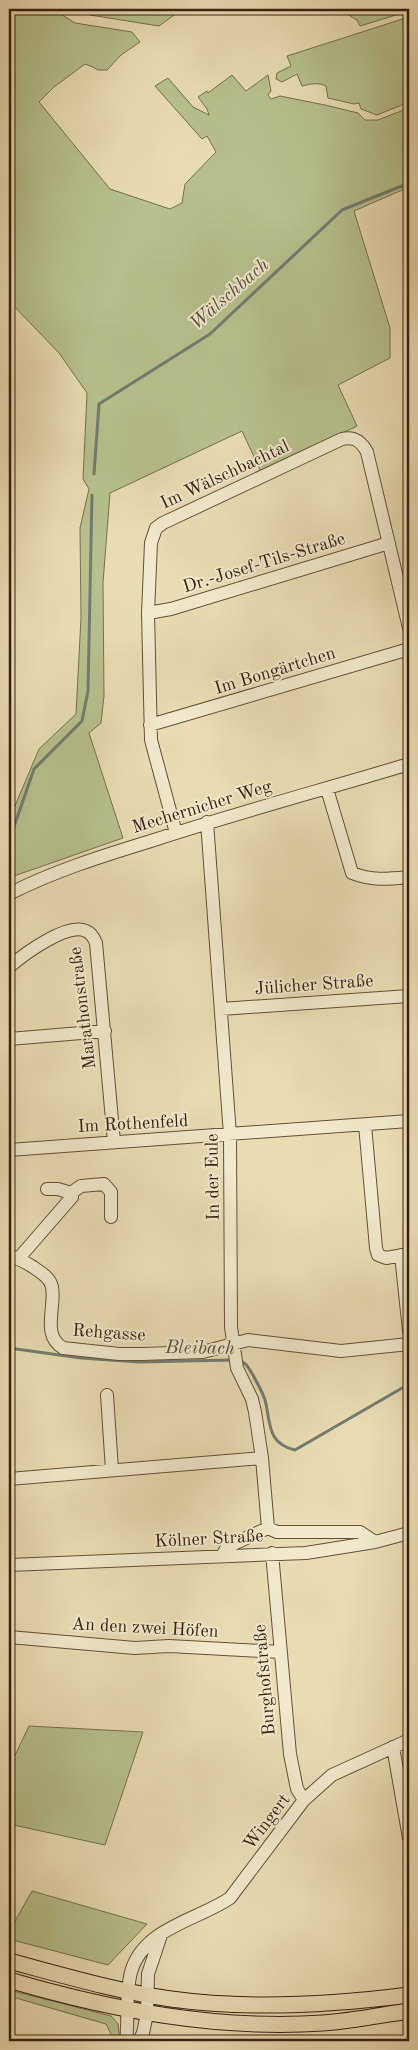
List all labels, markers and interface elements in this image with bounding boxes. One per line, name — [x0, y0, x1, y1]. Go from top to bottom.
water label: Wälschbach — [187, 256, 273, 334]
street label: Im Wälschbachtal — [158, 437, 292, 513]
street label: Dr.-Josef-Tils-Straße — [181, 530, 347, 596]
street label: Im Bongärtchen — [212, 644, 338, 698]
street label: Mechernicher Weg — [130, 777, 274, 837]
street label: Marathonstraße — [67, 946, 99, 1070]
street label: Jülicher Straße — [254, 972, 374, 998]
street label: Im Rothenfeld — [77, 1112, 189, 1136]
street label: In der Eule — [203, 1133, 223, 1221]
street label: Rehgasse — [72, 1321, 146, 1345]
water label: Bleibach — [164, 1339, 235, 1359]
street label: Kölner Straße — [154, 1527, 264, 1551]
street label: An den zwei Höfen — [71, 1615, 219, 1641]
street label: Burghofstraße — [251, 1623, 279, 1737]
street label: Wingert — [240, 1791, 294, 1853]

